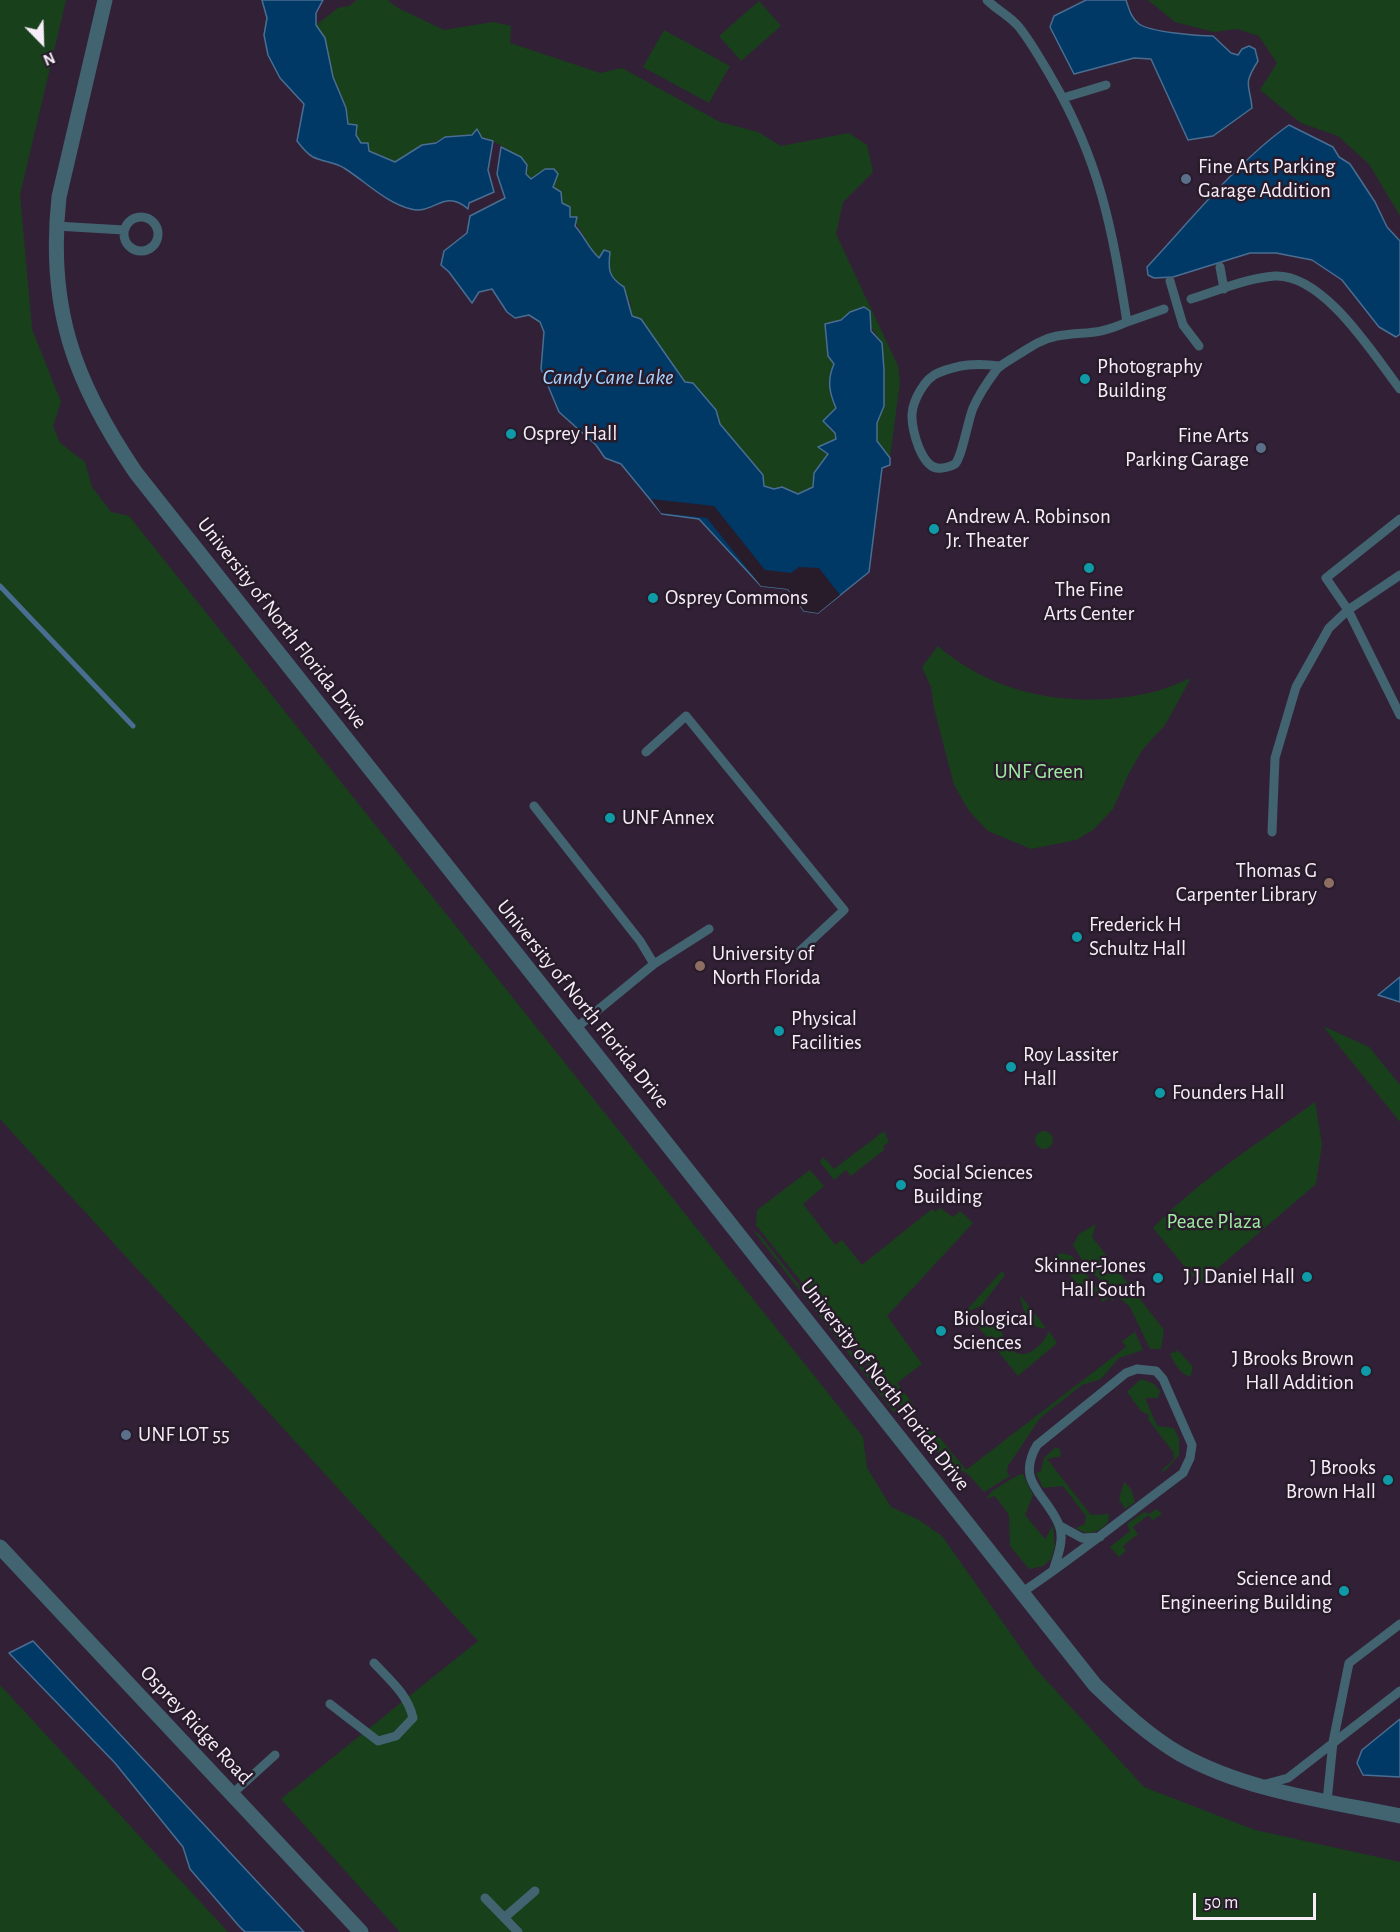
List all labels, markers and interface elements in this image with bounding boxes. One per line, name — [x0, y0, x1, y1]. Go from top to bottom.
north arrow — [12, 12, 72, 72]
text: N — [41, 49, 57, 68]
place label: Fine Arts Parking Garage Addition — [1198, 154, 1335, 204]
marker: Fine Arts Parking Garage Addition — [1179, 172, 1193, 186]
place label: Photography Building — [1097, 354, 1203, 404]
water label: Candy Cane Lake — [543, 364, 673, 390]
marker: Photography Building — [1078, 372, 1092, 386]
place label: Osprey Hall — [523, 421, 617, 447]
place label: Fine Arts Parking Garage — [1125, 423, 1249, 473]
marker: Osprey Hall — [504, 427, 518, 441]
marker: Fine Arts Parking Garage — [1254, 441, 1268, 455]
place label: Andrew A. Robinson Jr. Theater — [946, 504, 1111, 554]
street label: University of North Florida Drive — [192, 512, 372, 734]
marker: Andrew A. Robinson Jr. Theater — [927, 522, 941, 536]
marker: The Fine Arts Center — [1082, 561, 1096, 575]
place label: The Fine Arts Center — [1044, 577, 1134, 627]
place label: Osprey Commons — [665, 585, 808, 611]
marker: Osprey Commons — [646, 591, 660, 605]
park label: UNF Green — [994, 759, 1084, 785]
place label: UNF Annex — [622, 805, 714, 831]
marker: UNF Annex — [603, 811, 617, 825]
place label: Thomas G Carpenter Library — [1176, 858, 1317, 908]
marker: Thomas G Carpenter Library — [1322, 876, 1336, 890]
street label: University of North Florida Drive — [491, 895, 675, 1113]
place label: Frederick H Schultz Hall — [1089, 912, 1186, 962]
marker: Frederick H Schultz Hall — [1070, 930, 1084, 944]
place label: University of North Florida — [712, 941, 821, 991]
marker: University of North Florida — [693, 959, 707, 973]
place label: Physical Facilities — [791, 1006, 862, 1056]
marker: Physical Facilities — [772, 1024, 786, 1038]
place label: Roy Lassiter Hall — [1023, 1042, 1118, 1092]
marker: Roy Lassiter Hall — [1004, 1060, 1018, 1074]
place label: Founders Hall — [1172, 1080, 1285, 1106]
marker: Founders Hall — [1153, 1086, 1167, 1100]
place label: Social Sciences Building — [913, 1160, 1033, 1210]
marker: Social Sciences Building — [894, 1178, 908, 1192]
park label: Peace Plaza — [1167, 1209, 1261, 1235]
place label: Skinner-Jones Hall South — [1034, 1253, 1146, 1303]
place label: J J Daniel Hall — [1184, 1264, 1295, 1290]
marker: J J Daniel Hall — [1300, 1270, 1314, 1284]
marker: Skinner-Jones Hall South — [1151, 1271, 1165, 1285]
street label: University of North Florida Drive — [795, 1274, 975, 1496]
place label: Biological Sciences — [953, 1306, 1033, 1356]
marker: Biological Sciences — [934, 1324, 948, 1338]
place label: J Brooks Brown Hall Addition — [1232, 1346, 1354, 1396]
marker: J Brooks Brown Hall Addition — [1359, 1364, 1373, 1378]
place label: UNF LOT 55 — [138, 1422, 230, 1448]
marker: UNF LOT 55 — [119, 1428, 133, 1442]
place label: J Brooks Brown Hall — [1286, 1455, 1376, 1505]
marker: J Brooks Brown Hall — [1381, 1473, 1395, 1487]
place label: Science and Engineering Building — [1160, 1566, 1332, 1616]
marker: Science and Engineering Building — [1337, 1584, 1351, 1598]
street label: Osprey Ridge Road — [135, 1660, 257, 1790]
scale bar — [1196, 1881, 1319, 1919]
text: 50 m — [1204, 1894, 1238, 1912]

